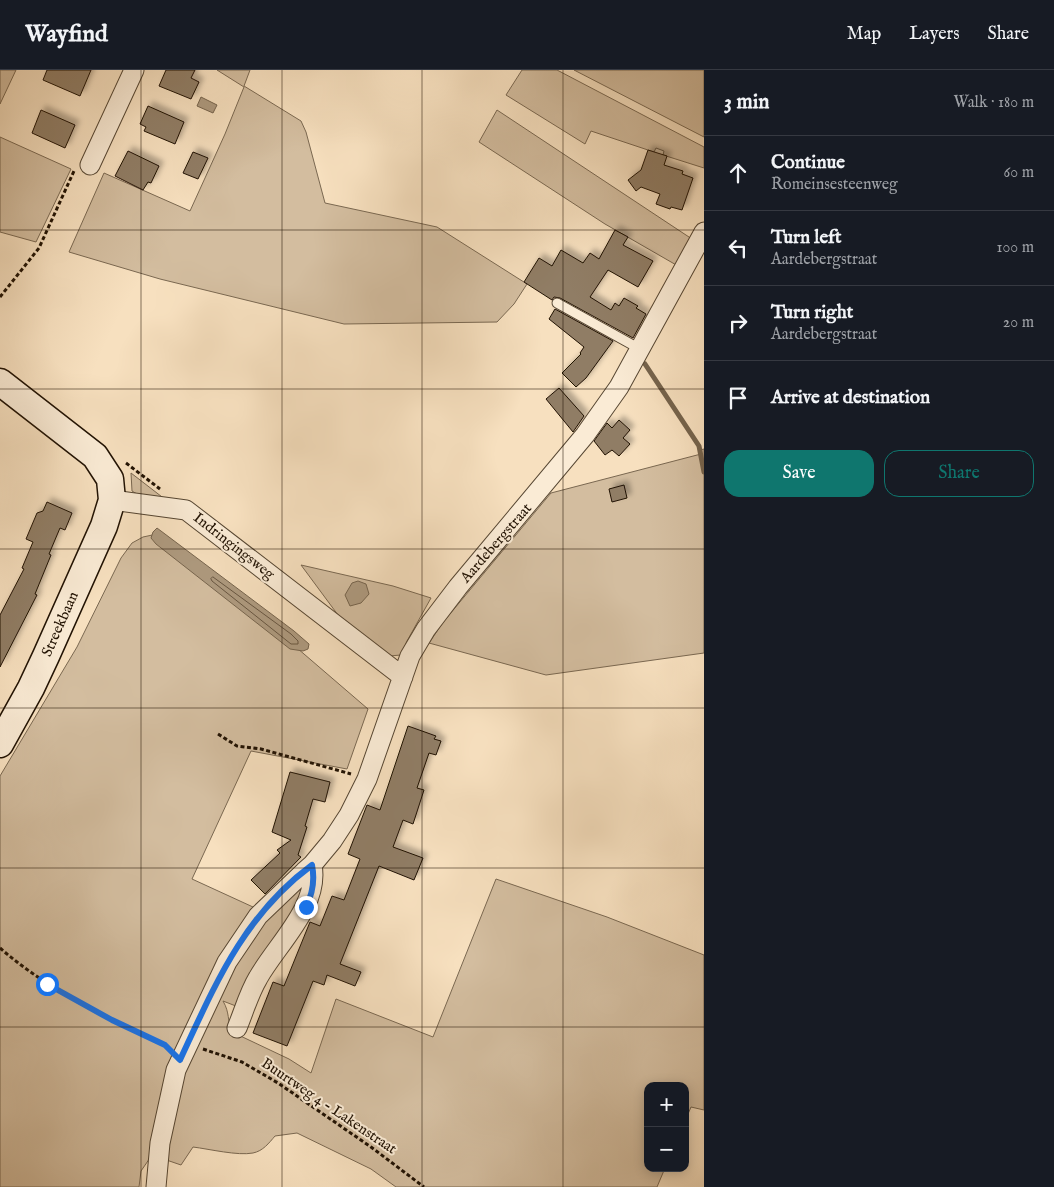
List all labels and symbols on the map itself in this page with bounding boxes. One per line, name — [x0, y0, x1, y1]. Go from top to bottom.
street label: Aardebergstraat — [455, 499, 536, 588]
street label: Indringingsweg — [189, 508, 279, 584]
street label: Streekbaan — [37, 589, 83, 659]
route end — [295, 896, 318, 919]
route start — [36, 973, 59, 996]
street label: Buurtweg 4 - Lakenstraat — [258, 1054, 400, 1158]

